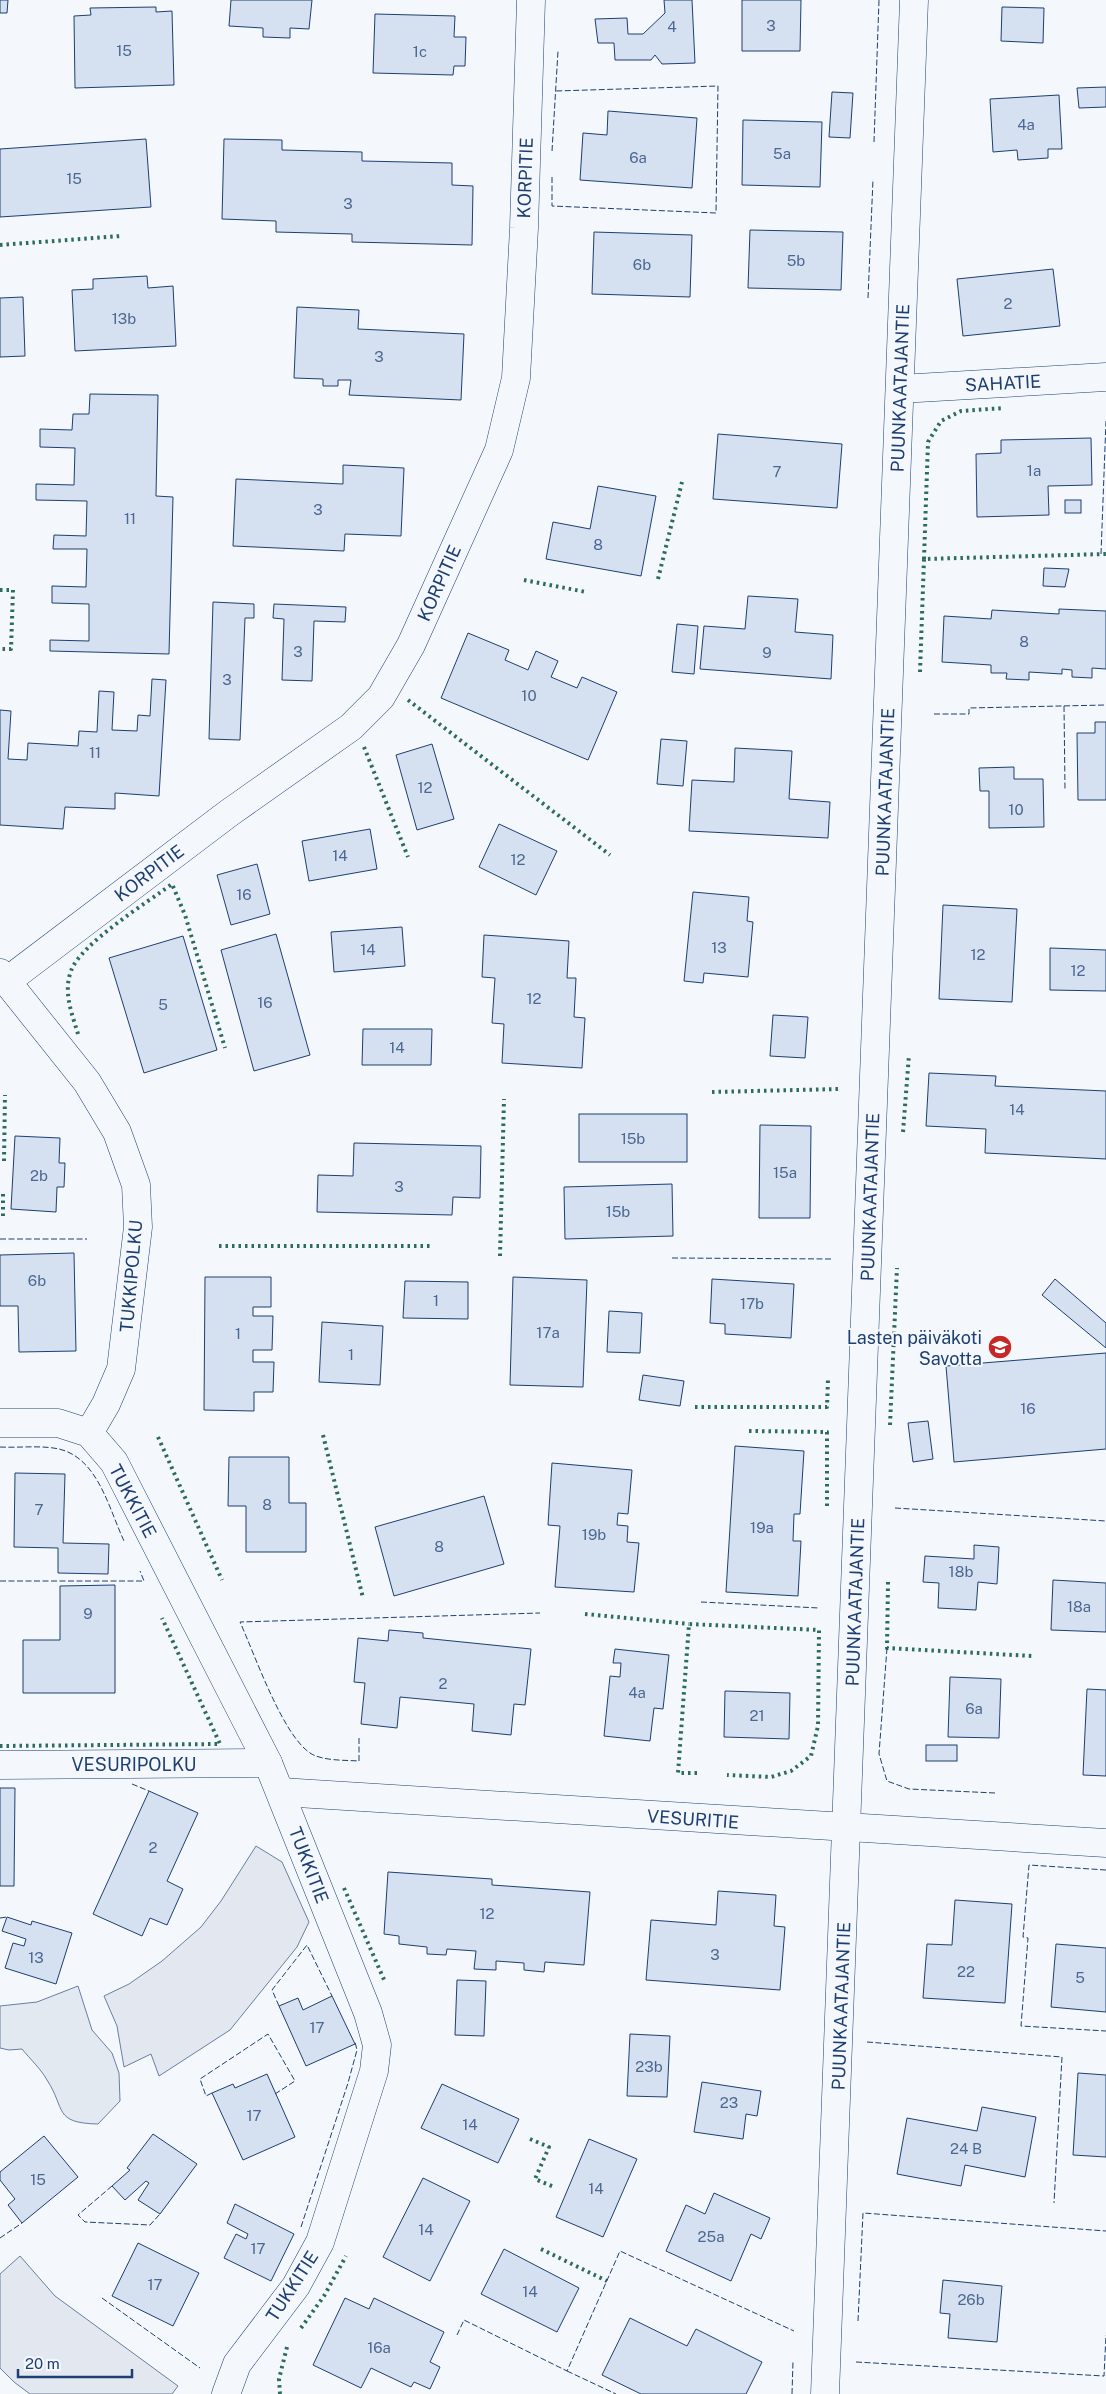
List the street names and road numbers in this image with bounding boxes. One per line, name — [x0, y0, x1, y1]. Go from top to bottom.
street label: KORPITIE — [513, 137, 537, 219]
street label: PUUNKAATAJANTIE — [887, 303, 913, 473]
street label: SAHATIE — [964, 371, 1042, 395]
street label: KORPITIE — [413, 542, 465, 624]
street label: PUUNKAATAJANTIE — [872, 707, 898, 877]
street label: KORPITIE — [110, 840, 188, 906]
street label: PUUNKAATAJANTIE — [857, 1112, 883, 1282]
street label: TUKKIPOLKU — [116, 1219, 146, 1333]
street label: TUKKITIE — [105, 1461, 161, 1541]
street label: PUUNKAATAJANTIE — [842, 1517, 868, 1687]
street label: VESURIPOLKU — [72, 1754, 196, 1775]
street label: VESURITIE — [646, 1805, 740, 1833]
street label: TUKKITIE — [285, 1824, 333, 1906]
street label: PUUNKAATAJANTIE — [828, 1921, 854, 2091]
street label: TUKKITIE — [261, 2247, 323, 2325]

